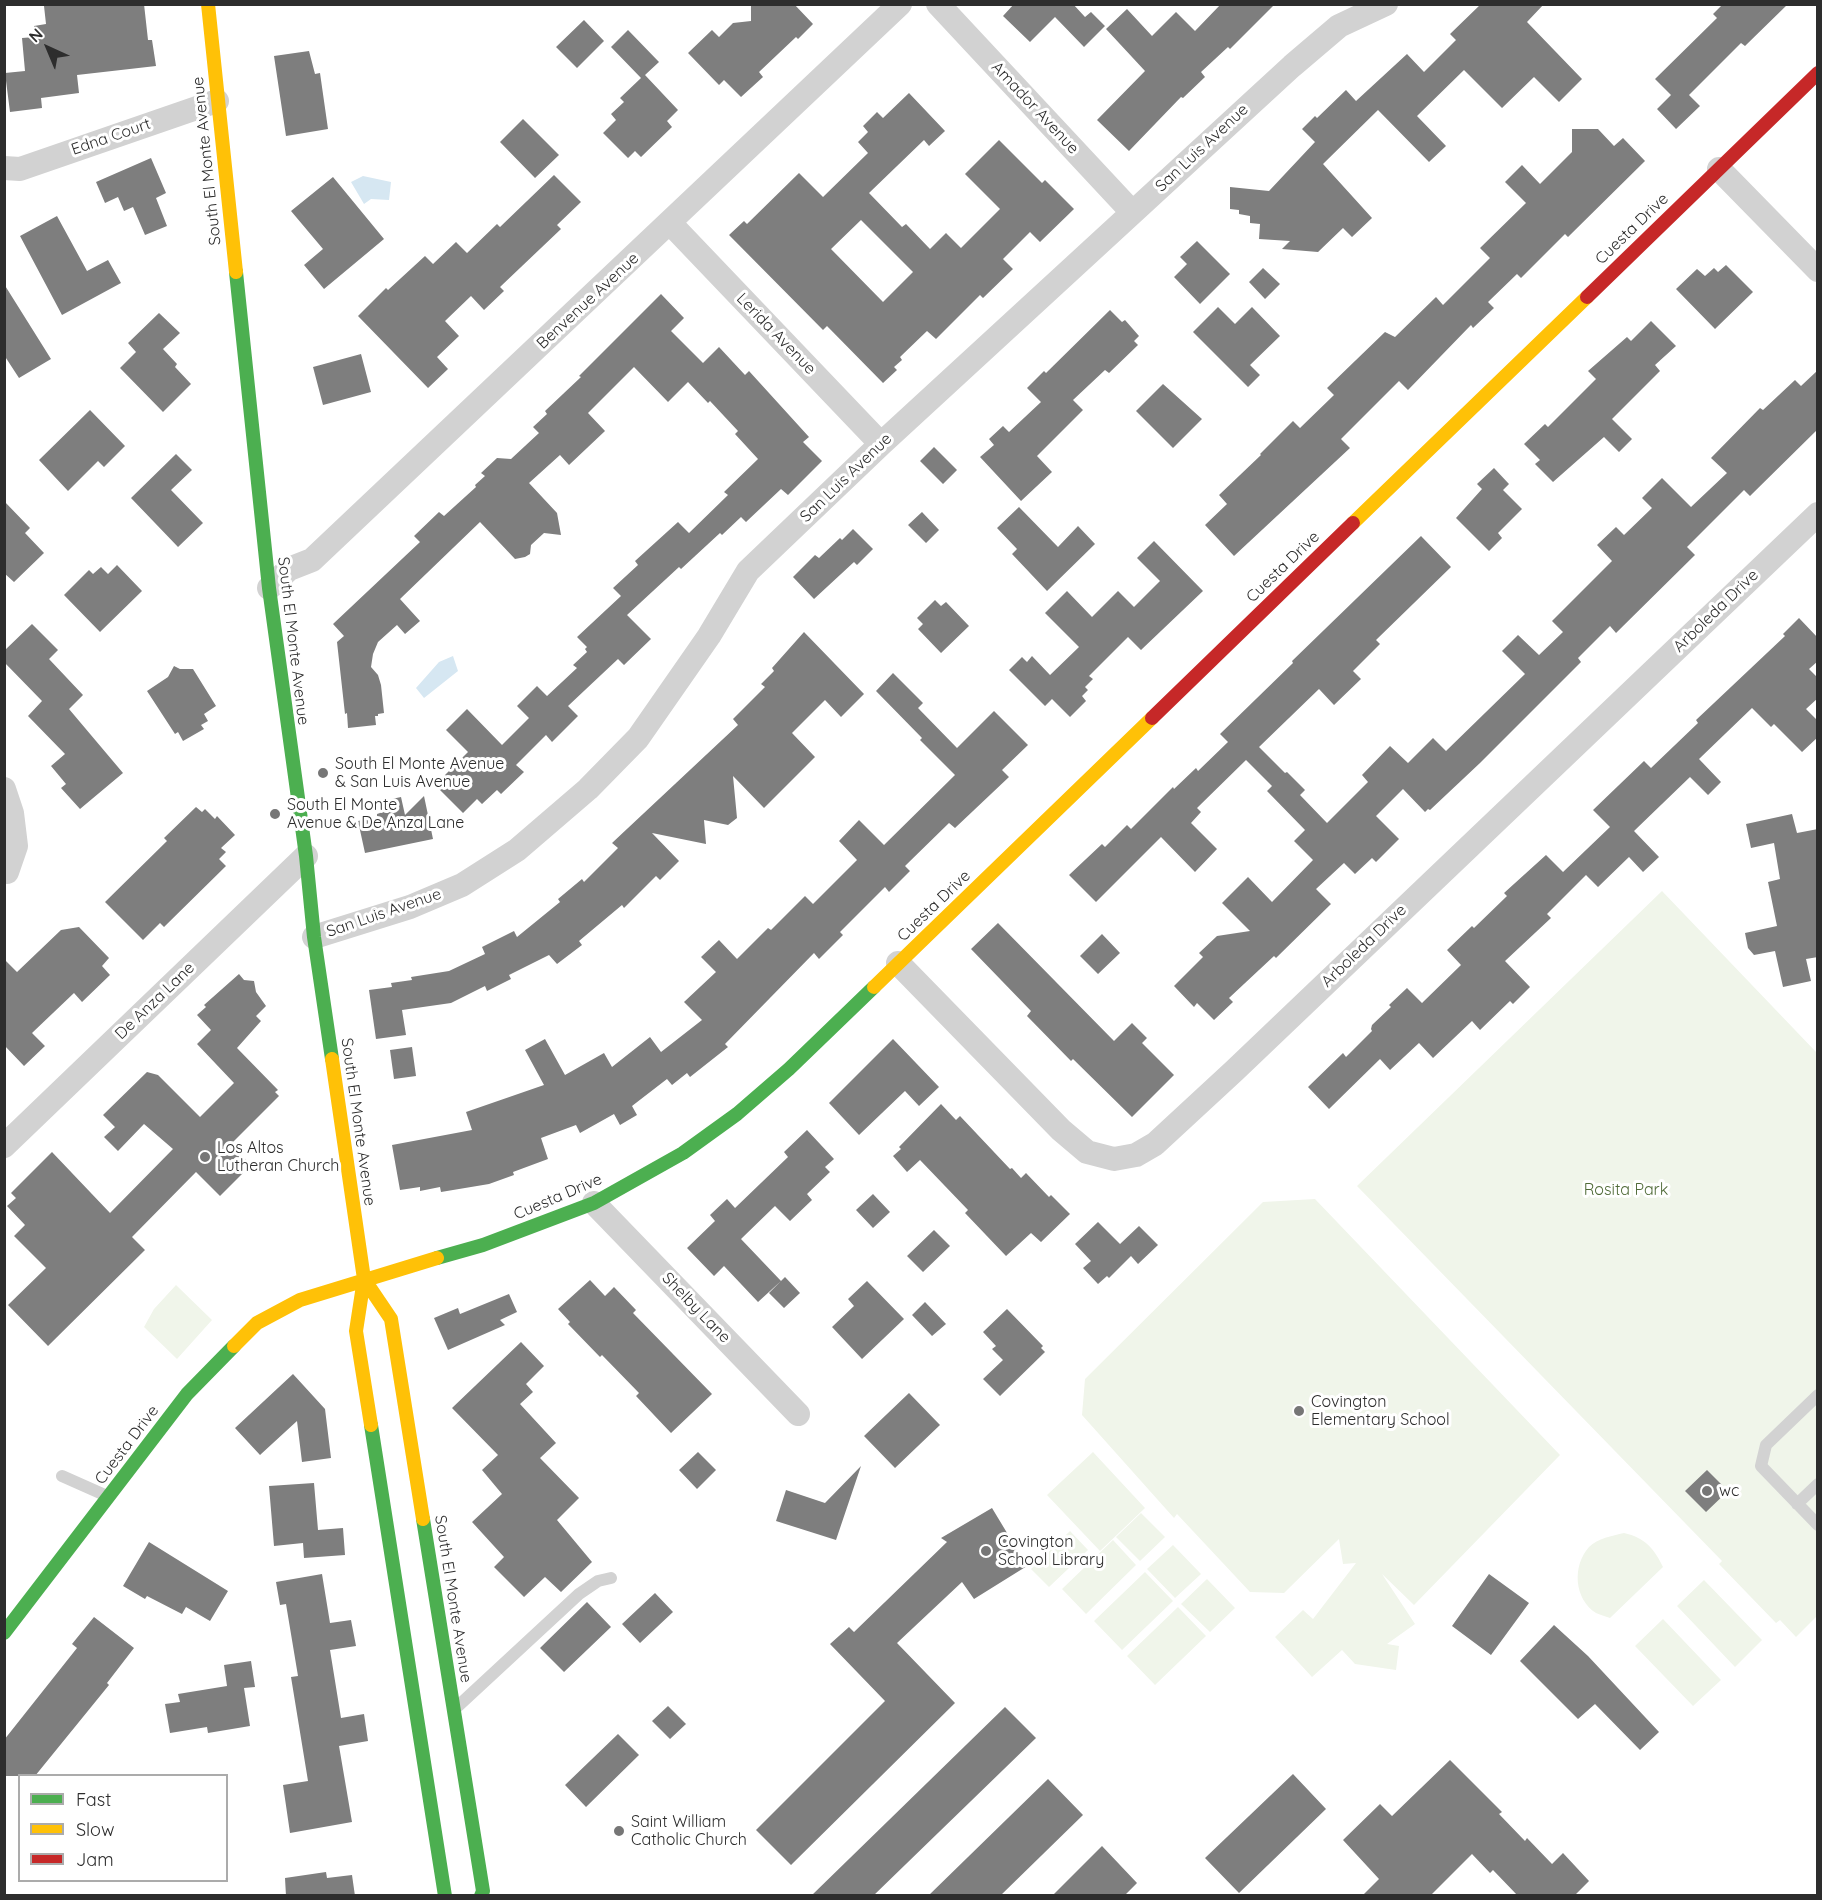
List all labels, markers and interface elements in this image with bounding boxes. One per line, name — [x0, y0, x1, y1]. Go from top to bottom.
north arrow — [18, 18, 78, 78]
text: N — [24, 24, 47, 46]
street label: Amador Avenue — [987, 58, 1083, 158]
street label: South El Monte Avenue — [189, 76, 225, 246]
street label: San Luis Avenue — [1152, 100, 1252, 196]
street label: Edna Court — [69, 114, 153, 160]
street label: Cuesta Drive — [1591, 189, 1673, 269]
street label: Benvenue Avenue — [533, 249, 643, 353]
street label: Lerida Avenue — [732, 289, 820, 379]
street label: San Luis Avenue — [796, 429, 896, 527]
street label: Cuesta Drive — [1242, 527, 1324, 607]
street label: South El Monte Avenue — [273, 556, 313, 726]
street label: Arboleda Drive — [1670, 566, 1762, 656]
place label: South El Monte Avenue & San Luis Avenue — [335, 754, 504, 792]
marker: South El Monte Avenue & San Luis Avenue — [316, 766, 330, 780]
place label: South El Monte Avenue & De Anza Lane — [287, 795, 464, 833]
marker: South El Monte Avenue & De Anza Lane — [268, 807, 282, 821]
street label: Cuesta Drive — [893, 866, 975, 946]
street label: San Luis Avenue — [324, 884, 444, 942]
street label: Arboleda Drive — [1318, 901, 1410, 991]
street label: De Anza Lane — [111, 958, 199, 1044]
street label: South El Monte Avenue — [337, 1037, 379, 1207]
place label: Los Altos Lutheran Church — [217, 1138, 339, 1176]
marker: Los Altos Lutheran Church — [198, 1150, 212, 1164]
street label: Cuesta Drive — [511, 1170, 605, 1224]
park label: Rosita Park — [1584, 1180, 1668, 1200]
street label: Shelby Lane — [658, 1269, 734, 1347]
place label: Covington Elementary School — [1311, 1392, 1450, 1430]
street label: Cuesta Drive — [91, 1402, 163, 1488]
marker: Covington Elementary School — [1292, 1404, 1306, 1418]
place label: wc — [1719, 1481, 1739, 1501]
marker: wc — [1700, 1484, 1714, 1498]
street label: South El Monte Avenue — [430, 1514, 476, 1684]
place label: Covington School Library — [998, 1532, 1104, 1570]
marker: Covington School Library — [979, 1544, 993, 1558]
legend — [18, 1774, 228, 1882]
text: Fast — [76, 1788, 111, 1811]
place label: Saint William Catholic Church — [631, 1812, 747, 1850]
text: Slow — [76, 1818, 114, 1841]
marker: Saint William Catholic Church — [612, 1824, 626, 1838]
text: Jam — [76, 1848, 114, 1871]

